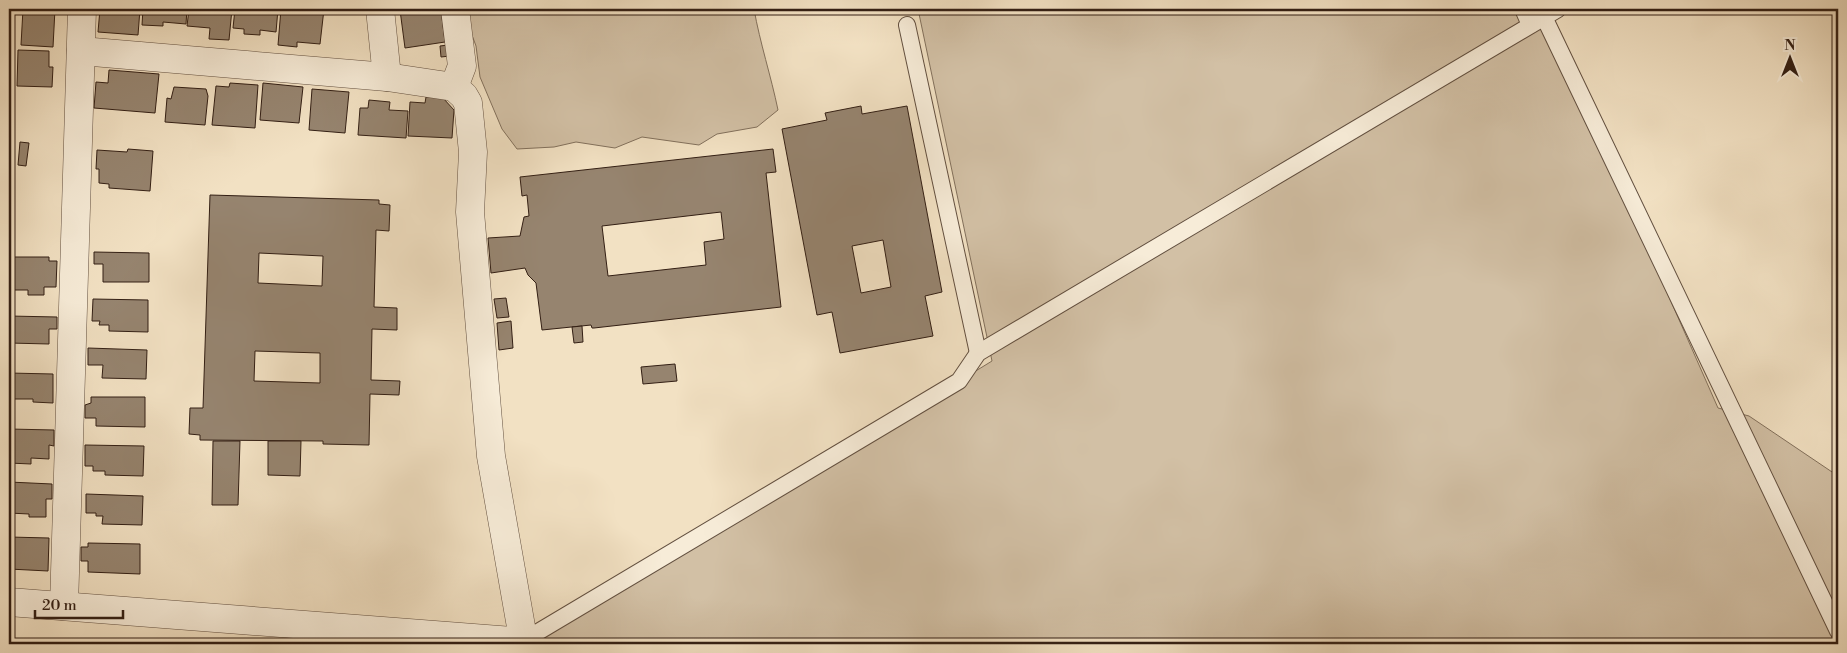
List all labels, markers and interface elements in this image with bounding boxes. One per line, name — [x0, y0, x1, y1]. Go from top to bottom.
north arrow — [1764, 32, 1814, 82]
text: N — [1784, 37, 1796, 55]
scale bar — [35, 588, 122, 620]
text: 20 m — [42, 596, 77, 615]

